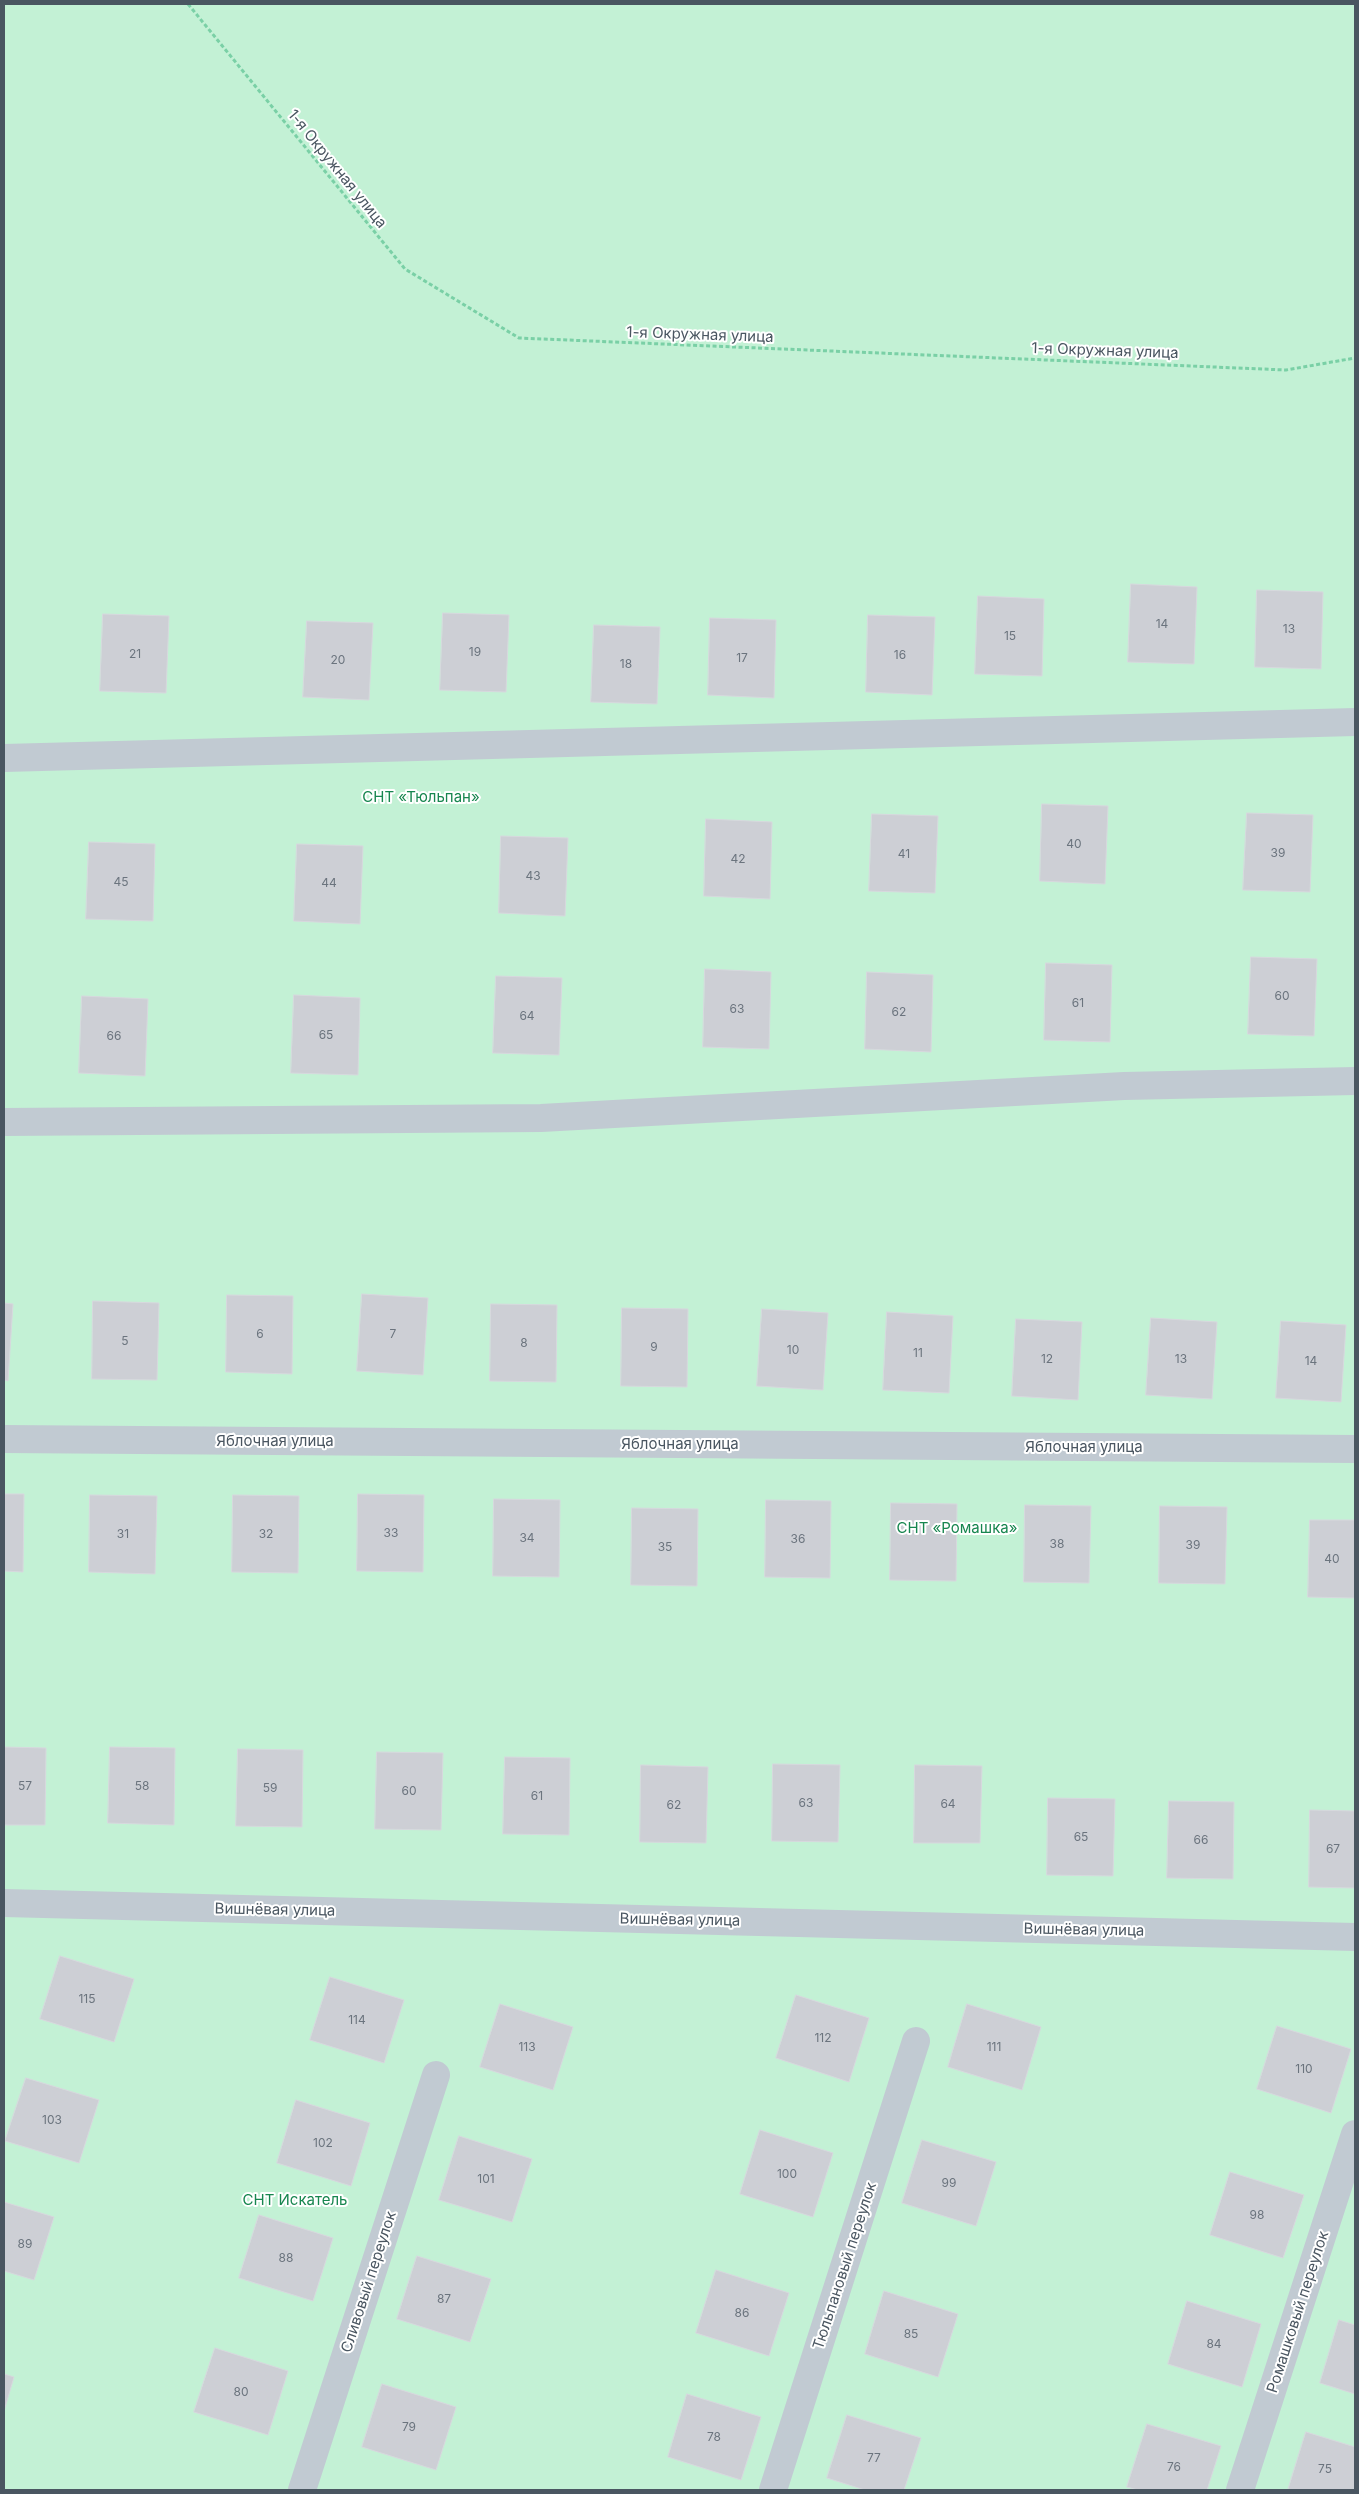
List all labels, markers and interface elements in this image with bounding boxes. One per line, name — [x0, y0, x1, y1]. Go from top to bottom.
street label: 1-я Окружная улица — [284, 106, 390, 232]
street label: 1-я Окружная улица — [626, 323, 774, 347]
street label: 1-я Окружная улица — [1031, 339, 1179, 363]
house number: 14 — [1156, 617, 1168, 631]
house number: 13 — [1283, 622, 1295, 636]
house number: 15 — [1004, 629, 1016, 643]
house number: 19 — [469, 645, 481, 659]
house number: 21 — [129, 647, 141, 661]
house number: 16 — [894, 648, 906, 662]
house number: 17 — [736, 651, 748, 665]
house number: 20 — [331, 653, 345, 667]
house number: 18 — [620, 657, 632, 671]
park label: СНТ «Тюльпан» — [362, 788, 480, 806]
house number: 40 — [1066, 837, 1082, 851]
house number: 39 — [1271, 846, 1285, 860]
house number: 41 — [898, 847, 910, 861]
house number: 42 — [730, 852, 746, 866]
house number: 43 — [525, 869, 541, 883]
house number: 45 — [113, 875, 129, 889]
house number: 44 — [321, 876, 337, 890]
house number: 60 — [1274, 989, 1290, 1003]
house number: 61 — [1072, 996, 1084, 1010]
house number: 63 — [730, 1002, 744, 1016]
house number: 62 — [892, 1005, 906, 1019]
house number: 64 — [519, 1009, 535, 1023]
house number: 65 — [319, 1028, 333, 1042]
house number: 66 — [107, 1029, 121, 1043]
house number: 6 — [256, 1327, 264, 1341]
house number: 7 — [390, 1327, 396, 1341]
house number: 5 — [121, 1334, 129, 1348]
house number: 8 — [520, 1336, 528, 1350]
house number: 9 — [650, 1340, 658, 1354]
house number: 10 — [787, 1343, 799, 1357]
house number: 11 — [913, 1346, 923, 1360]
house number: 12 — [1041, 1352, 1053, 1366]
house number: 13 — [1175, 1352, 1187, 1366]
house number: 14 — [1305, 1354, 1317, 1368]
street label: Яблочная улица — [216, 1432, 334, 1450]
street label: Яблочная улица — [621, 1435, 739, 1453]
street label: Яблочная улица — [1025, 1438, 1143, 1456]
park label: СНТ «Ромашка» — [897, 1519, 1017, 1537]
house number: 33 — [384, 1526, 398, 1540]
house number: 31 — [117, 1527, 129, 1541]
house number: 32 — [259, 1527, 273, 1541]
house number: 34 — [519, 1531, 535, 1545]
house number: 36 — [791, 1532, 805, 1546]
house number: 38 — [1050, 1537, 1064, 1551]
house number: 39 — [1186, 1538, 1200, 1552]
house number: 35 — [658, 1540, 672, 1554]
house number: 40 — [1324, 1552, 1340, 1566]
house number: 57 — [18, 1779, 32, 1793]
house number: 58 — [135, 1779, 149, 1793]
house number: 59 — [263, 1781, 277, 1795]
house number: 60 — [401, 1784, 417, 1798]
house number: 61 — [531, 1789, 543, 1803]
house number: 63 — [799, 1796, 813, 1810]
house number: 64 — [940, 1797, 956, 1811]
house number: 62 — [667, 1798, 681, 1812]
house number: 65 — [1074, 1830, 1088, 1844]
house number: 66 — [1194, 1833, 1208, 1847]
house number: 67 — [1326, 1842, 1340, 1856]
street label: Вишнёвая улица — [215, 1900, 335, 1920]
street label: Вишнёвая улица — [620, 1910, 740, 1930]
street label: Вишнёвая улица — [1024, 1920, 1144, 1940]
house number: 115 — [78, 1992, 96, 2006]
house number: 114 — [348, 2013, 366, 2027]
house number: 112 — [814, 2031, 832, 2045]
house number: 113 — [518, 2040, 536, 2054]
house number: 111 — [987, 2040, 1001, 2054]
house number: 110 — [1295, 2062, 1313, 2076]
house number: 103 — [42, 2113, 62, 2127]
house number: 102 — [313, 2136, 333, 2150]
house number: 100 — [777, 2167, 797, 2181]
house number: 101 — [477, 2172, 495, 2186]
house number: 99 — [942, 2176, 956, 2190]
street label: Тюльпановый переулок — [809, 2180, 881, 2352]
park label: СНТ Искатель — [243, 2191, 347, 2209]
house number: 98 — [1250, 2208, 1264, 2222]
street label: Сливовый переулок — [338, 2209, 400, 2355]
street label: Ромашковый переулок — [1263, 2229, 1333, 2395]
house number: 89 — [18, 2237, 32, 2251]
house number: 88 — [279, 2251, 293, 2265]
house number: 87 — [437, 2292, 451, 2306]
house number: 86 — [735, 2306, 749, 2320]
house number: 85 — [904, 2327, 918, 2341]
house number: 84 — [1206, 2337, 1222, 2351]
house number: 80 — [234, 2385, 248, 2399]
house number: 79 — [402, 2420, 416, 2434]
house number: 78 — [707, 2430, 721, 2444]
house number: 77 — [867, 2451, 881, 2465]
house number: 76 — [1167, 2460, 1181, 2474]
house number: 75 — [1318, 2462, 1332, 2476]

